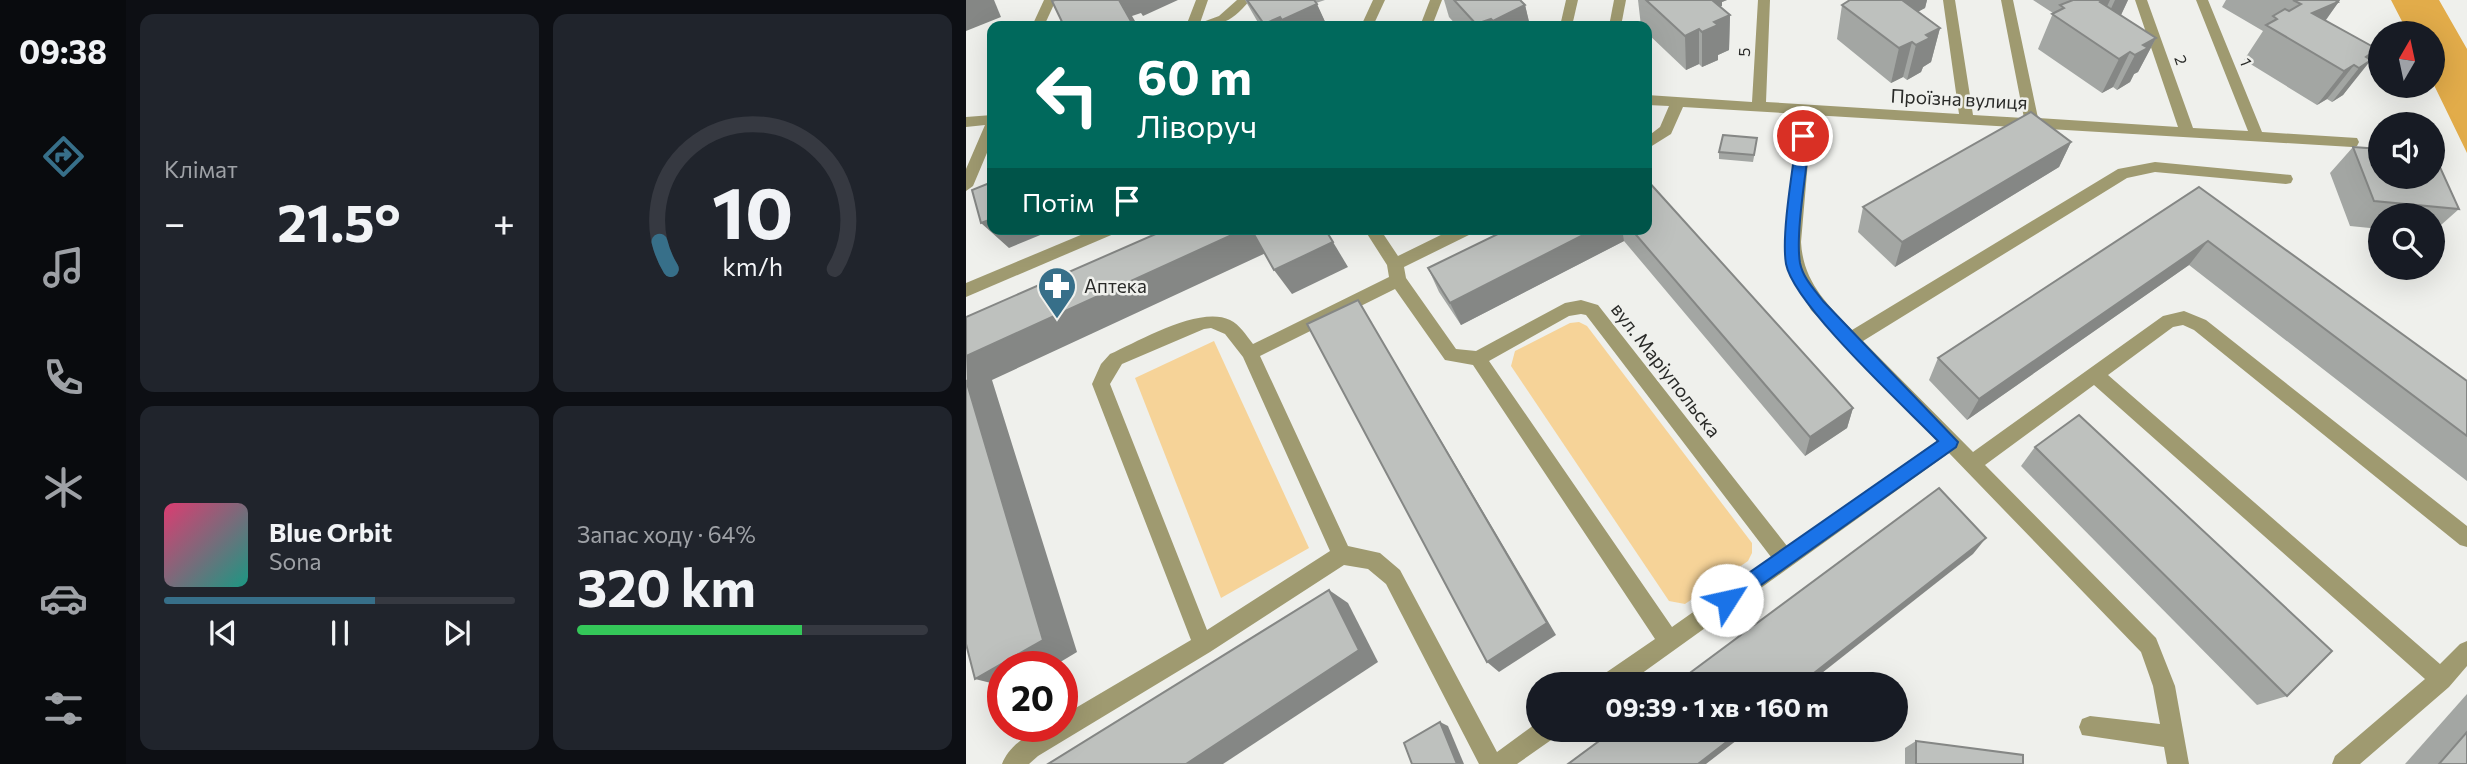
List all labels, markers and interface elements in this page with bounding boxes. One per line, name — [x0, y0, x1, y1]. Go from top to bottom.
north arrow — [2368, 21, 2445, 98]
map controls — [2368, 21, 2445, 280]
text: 09:38 — [19, 31, 107, 71]
text: 60 m — [1137, 45, 1252, 105]
street label: 5 — [1734, 47, 1753, 57]
icon: left — [1022, 49, 1113, 140]
street label: 2 — [2171, 53, 2192, 67]
street label: 1 — [2236, 55, 2257, 69]
street label: Проїзна вулиця — [1890, 83, 2028, 114]
text: Ліворуч — [1137, 105, 1257, 145]
pin — [1773, 106, 1833, 166]
button: sound — [2368, 112, 2445, 189]
icon: arrive — [1784, 117, 1822, 155]
icon: directions — [39, 132, 88, 181]
text: Клімат — [164, 155, 238, 183]
text: 10 — [712, 165, 793, 254]
icon: arrive — [1108, 182, 1146, 220]
text: Потім — [1022, 186, 1094, 217]
text: 21.5° — [277, 189, 401, 253]
text: − — [164, 198, 186, 245]
text: + — [493, 198, 515, 245]
button: search — [2368, 203, 2445, 280]
icon: music — [39, 243, 88, 292]
text: km/h — [722, 251, 783, 281]
pharmacy icon: Аптека — [1036, 265, 1078, 320]
place label: Аптека — [1084, 274, 1147, 297]
street label: вул. Маріупольска — [1607, 298, 1726, 441]
icon: phone — [39, 353, 88, 402]
icon: climate — [39, 463, 88, 512]
text: Blue Orbit — [269, 516, 392, 547]
text: Запас ходу · 64% — [577, 520, 756, 548]
text: Sona — [269, 547, 321, 575]
text: 320 km — [577, 554, 756, 618]
position arrow — [1690, 563, 1764, 637]
icon: car — [39, 574, 88, 623]
icon: previous — [204, 614, 242, 652]
icon: pause — [321, 614, 359, 652]
icon: next — [438, 614, 476, 652]
speed limit sign: 20 — [987, 651, 1078, 742]
icon: filters — [39, 684, 88, 733]
text: 09:39 · 1 хв · 160 m — [1605, 691, 1829, 722]

